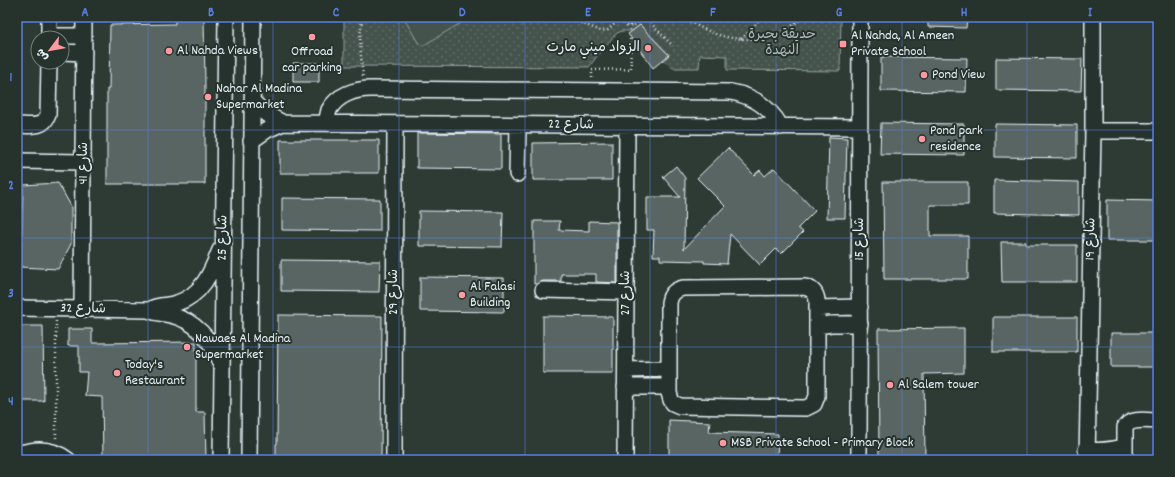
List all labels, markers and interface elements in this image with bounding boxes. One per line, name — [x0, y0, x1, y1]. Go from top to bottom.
text: A — [81, 4, 89, 23]
text: B — [208, 4, 214, 23]
text: C — [333, 4, 340, 23]
text: D — [459, 4, 466, 23]
text: E — [585, 4, 592, 23]
text: F — [710, 4, 716, 23]
text: G — [836, 4, 843, 23]
text: H — [961, 4, 968, 23]
text: I — [1088, 4, 1093, 23]
park label: حديقة بحيرة النهدة — [748, 25, 816, 61]
place label: Al Nahda, Al Ameen Private School — [851, 26, 954, 62]
north arrow — [30, 30, 70, 70]
marker: Offroad car parking — [307, 32, 317, 42]
place label: الزواد ميني مارت — [547, 38, 640, 59]
marker: Al Nahda, Al Ameen Private School — [838, 39, 848, 49]
place label: Al Nahda Views — [177, 41, 258, 61]
place label: Offroad car parking — [282, 42, 342, 78]
marker: الزواد ميني مارت — [643, 43, 653, 53]
text: ش — [33, 45, 53, 64]
marker: Al Nahda Views — [164, 46, 174, 56]
place label: Pond View — [932, 65, 985, 85]
text: 1 — [10, 69, 13, 88]
marker: Pond View — [919, 70, 929, 80]
place label: Nahar Al Madina Supermarket — [216, 79, 302, 115]
marker: Nahar Al Madina Supermarket — [203, 92, 213, 102]
street label: شارع 22 — [548, 115, 594, 135]
place label: Pond park residence — [930, 121, 983, 157]
marker: Pond park residence — [917, 134, 927, 144]
street label: شارع 41 — [74, 142, 94, 184]
text: 2 — [8, 177, 14, 196]
street label: شارع 25 — [213, 215, 233, 261]
street label: شارع 15 — [850, 217, 870, 261]
street label: شارع 19 — [1081, 217, 1101, 261]
street label: شارع 29 — [384, 269, 404, 315]
street label: شارع 27 — [616, 271, 636, 316]
place label: Al Falasi Building — [470, 277, 516, 313]
text: 3 — [8, 285, 14, 304]
marker: Al Falasi Building — [457, 290, 467, 300]
street label: شارع 32 — [60, 299, 106, 319]
place label: Nawaes Al Madina Supermarket — [195, 329, 291, 365]
marker: Nawaes Al Madina Supermarket — [182, 342, 192, 352]
place label: Today's Restaurant — [125, 355, 185, 391]
marker: Today's Restaurant — [112, 368, 122, 378]
place label: Al Salem tower — [898, 375, 980, 395]
marker: Al Salem tower — [885, 380, 895, 390]
text: 4 — [8, 393, 14, 412]
place label: MSB Private School - Primary Block — [731, 433, 914, 453]
marker: MSB Private School - Primary Block — [718, 438, 728, 448]

